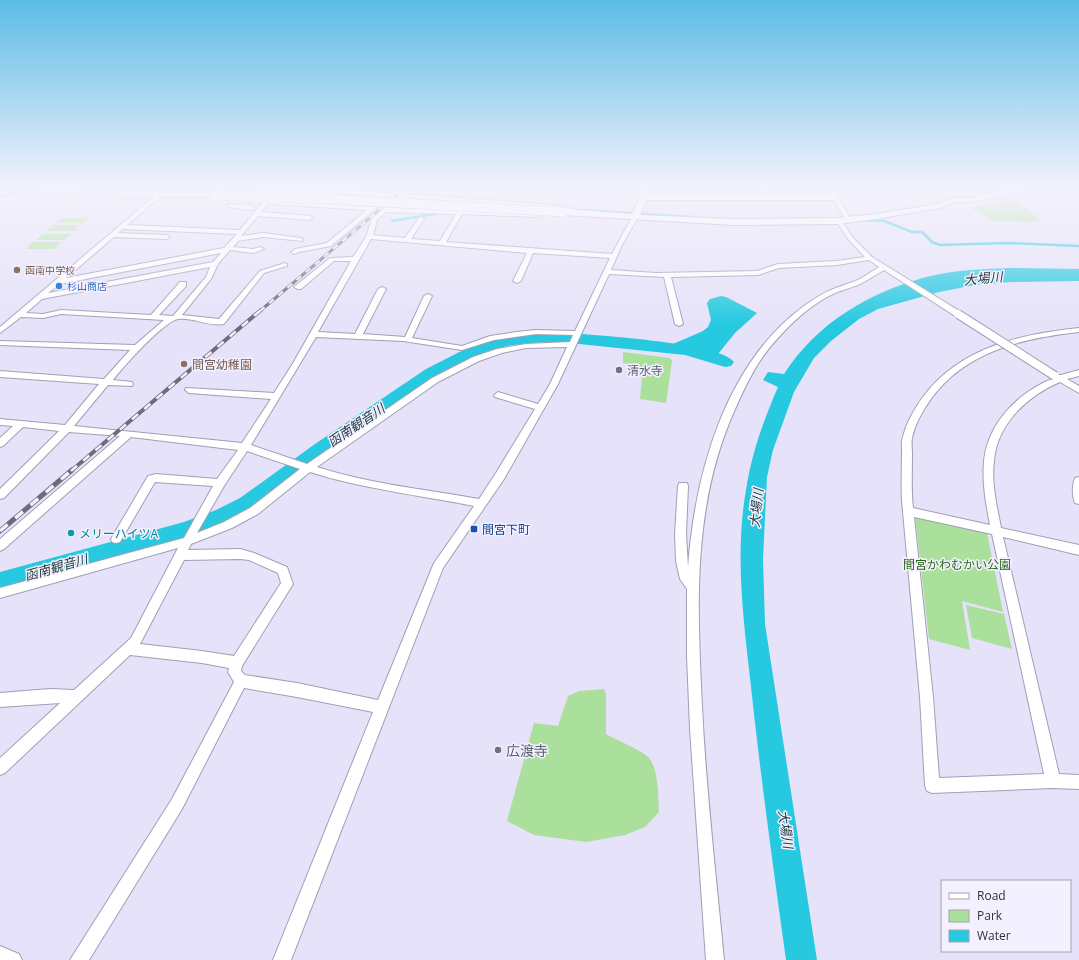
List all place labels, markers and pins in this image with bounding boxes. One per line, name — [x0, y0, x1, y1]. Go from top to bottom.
place label: 函南中学校 — [25, 263, 75, 277]
marker: 函南中学校 — [12, 265, 22, 275]
place label: 杉山商店 — [67, 279, 107, 293]
marker: 杉山商店 — [54, 281, 64, 291]
place label: 間宮幼稚園 — [192, 356, 252, 373]
marker: 間宮幼稚園 — [179, 359, 189, 369]
place label: 清水寺 — [627, 362, 663, 379]
marker: 清水寺 — [614, 365, 624, 375]
place label: 間宮下町 — [482, 521, 530, 538]
marker: 間宮下町 — [469, 524, 479, 534]
place label: メリーハイツA — [79, 525, 159, 542]
marker: メリーハイツA — [66, 528, 76, 538]
place label: 広渡寺 — [506, 741, 548, 760]
marker: 広渡寺 — [493, 745, 503, 755]

